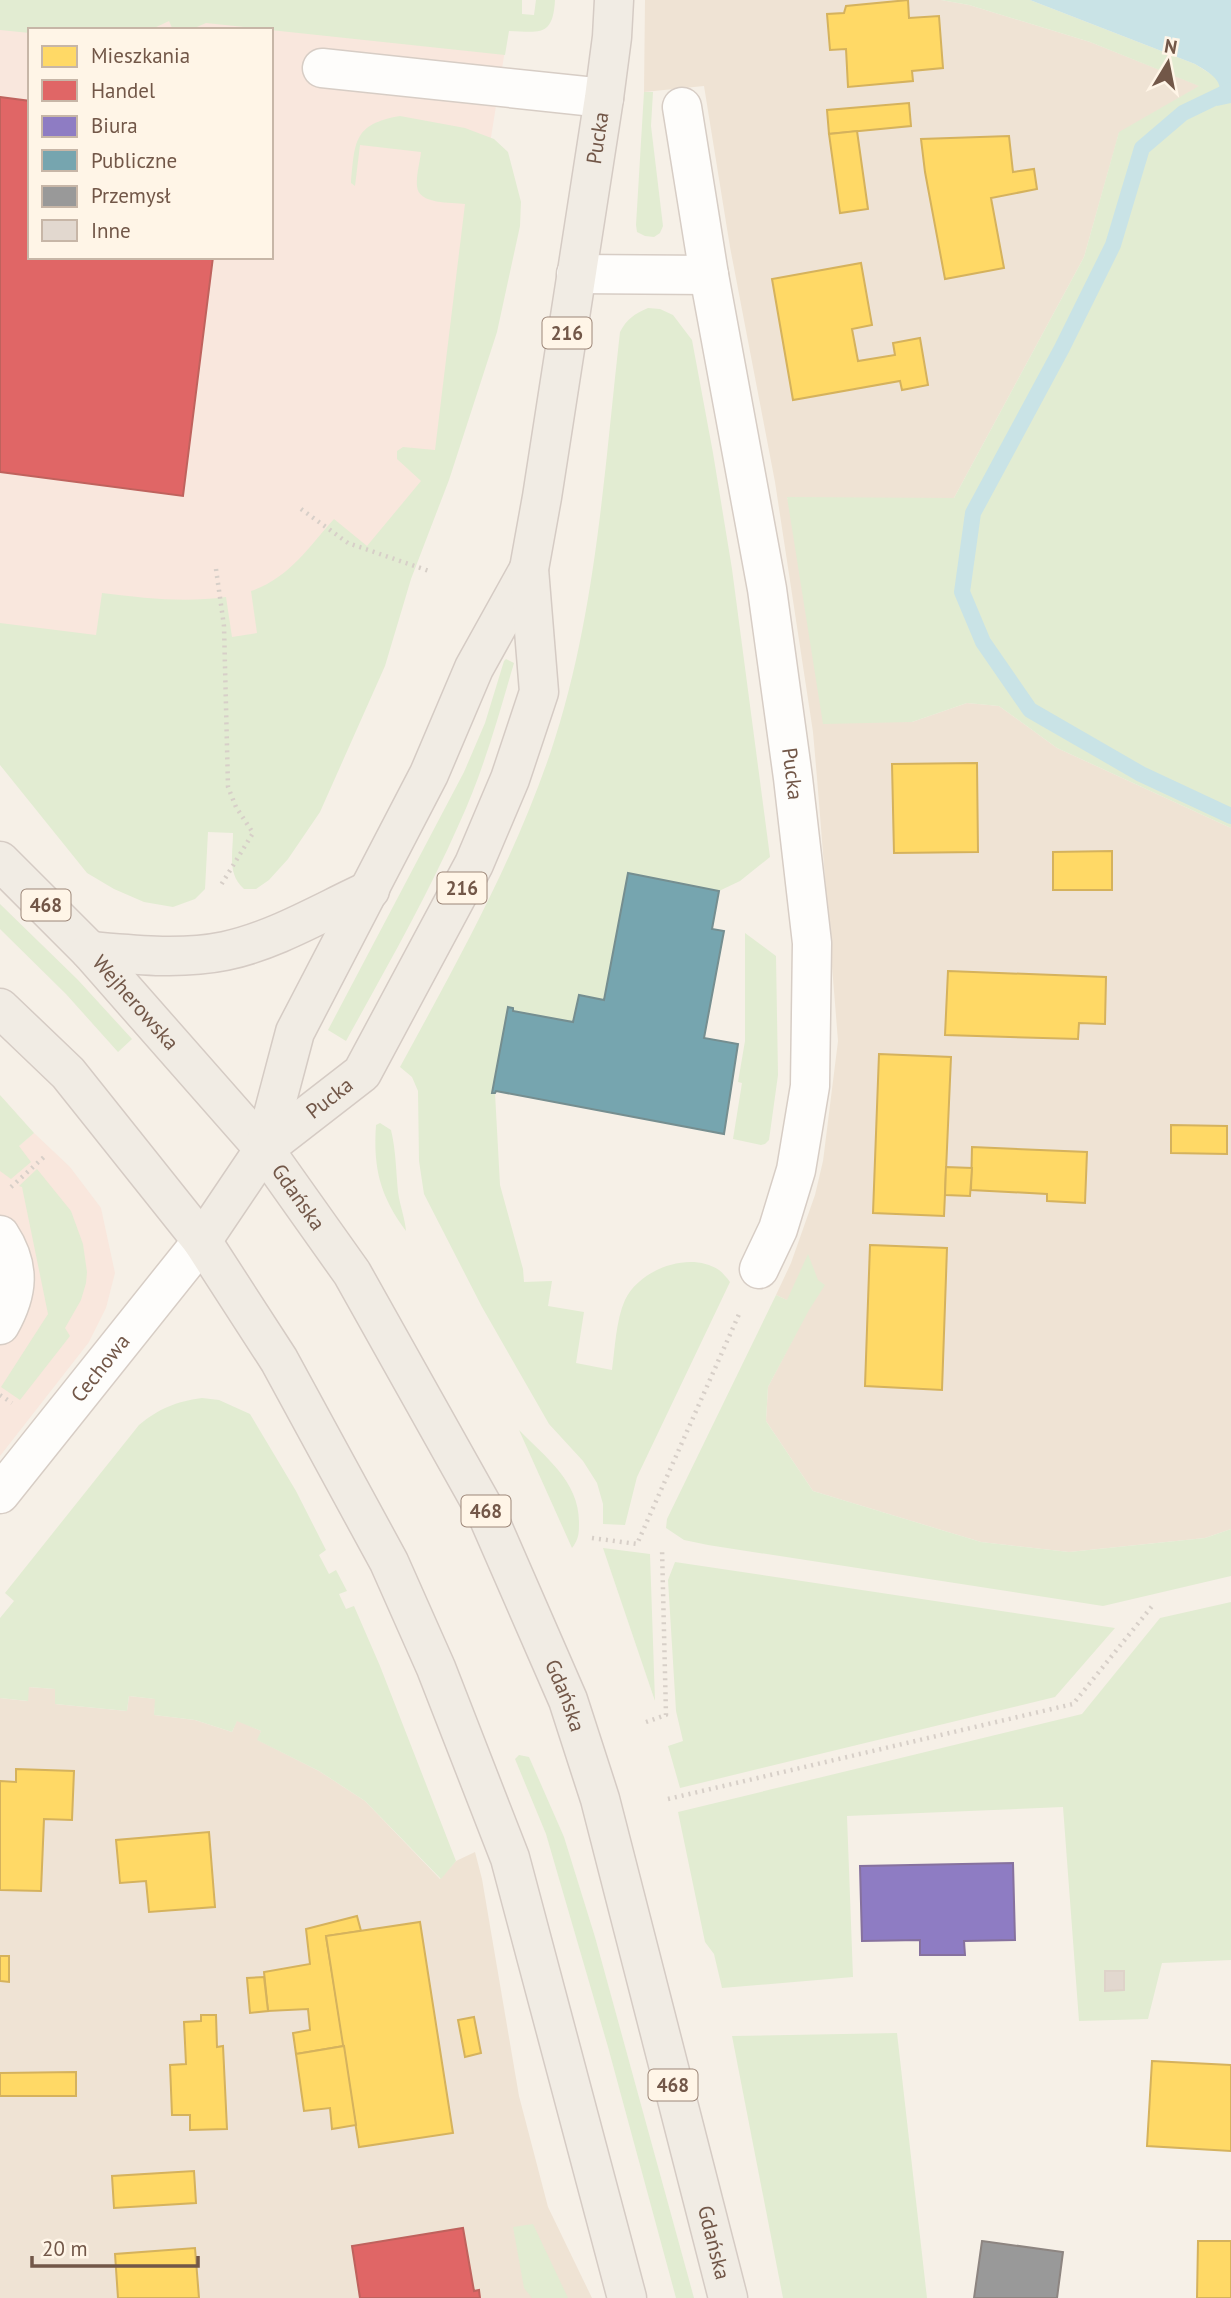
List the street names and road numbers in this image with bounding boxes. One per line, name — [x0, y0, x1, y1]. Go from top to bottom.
street label: Pucka — [580, 110, 615, 166]
road number: 216 — [542, 318, 592, 348]
street label: Pucka — [776, 746, 809, 801]
road number: 216 — [438, 873, 486, 904]
road number: 468 — [22, 890, 70, 920]
street label: Wejherowska — [87, 949, 185, 1055]
street label: Pucka — [300, 1071, 358, 1124]
street label: Gdańska — [266, 1158, 331, 1235]
street label: Cechowa — [65, 1328, 135, 1407]
road number: 468 — [462, 1496, 510, 1526]
street label: Gdańska — [539, 1655, 591, 1735]
road number: 468 — [648, 2070, 698, 2100]
street label: Gdańska — [692, 2203, 737, 2282]

